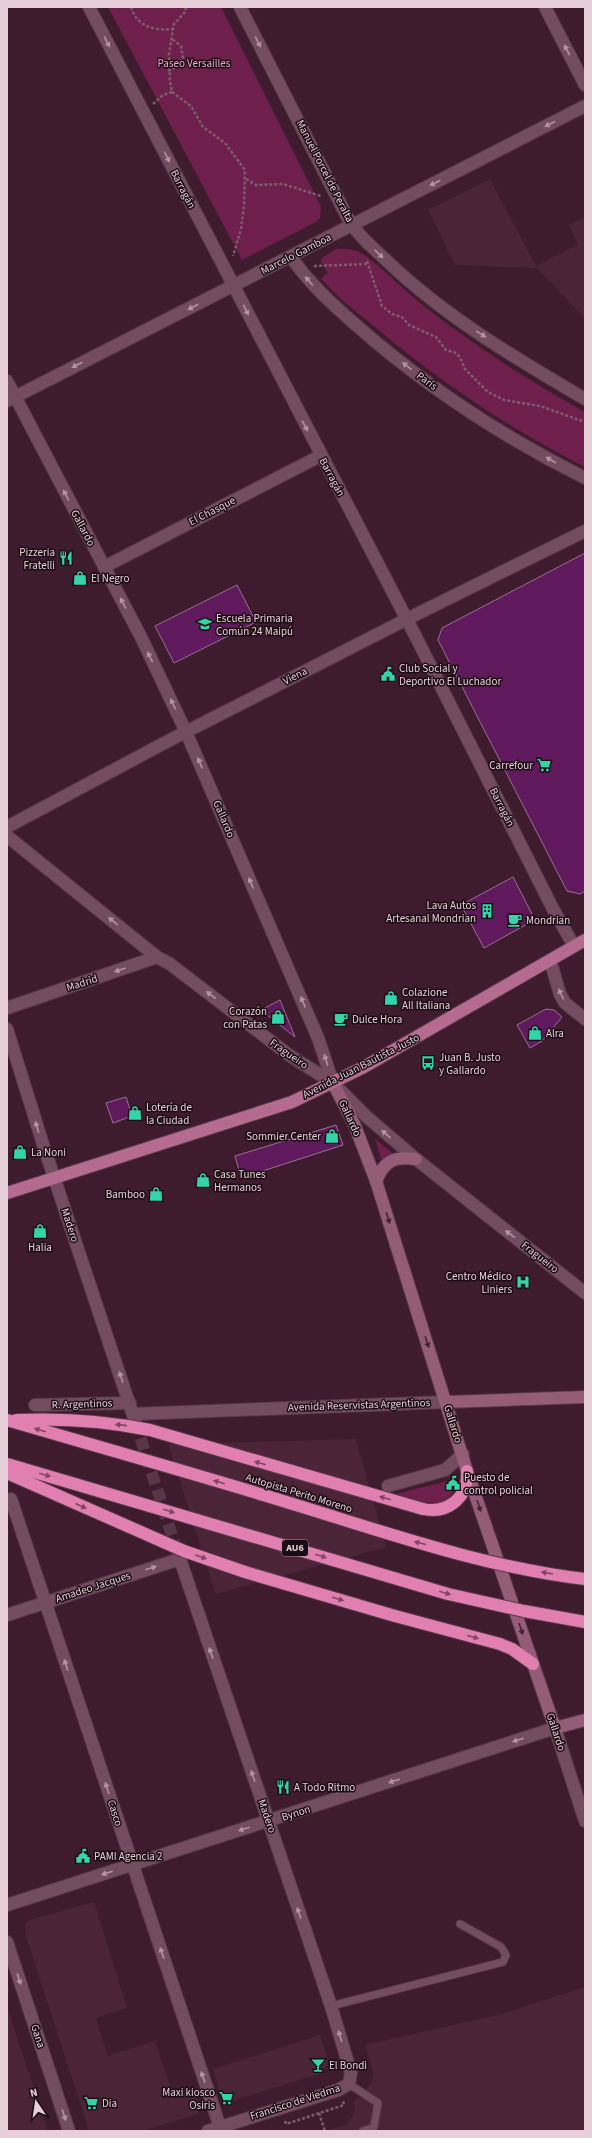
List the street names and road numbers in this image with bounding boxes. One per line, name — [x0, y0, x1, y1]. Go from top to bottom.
street label: Manuel Porcel de Peralta — [293, 117, 357, 225]
street label: Barragán — [167, 167, 199, 211]
street label: Marcelo Gamboa — [258, 230, 334, 278]
street label: París — [414, 368, 441, 394]
street label: Barragán — [316, 455, 348, 499]
street label: El Chasque — [186, 493, 239, 529]
street label: Gallardo — [67, 507, 99, 549]
street label: Viena — [280, 664, 310, 688]
street label: Barragán — [486, 785, 518, 829]
street label: Gallardo — [209, 798, 239, 840]
street label: Madrid — [64, 971, 100, 995]
street label: Avenida Juan Bautista Justo — [300, 1030, 422, 1102]
street label: Fragueiro — [267, 1035, 311, 1073]
street label: Gallardo — [335, 1097, 365, 1139]
street label: Madero — [57, 1206, 83, 1244]
street label: Fragueiro — [518, 1238, 562, 1276]
street label: R. Argentinos — [51, 1395, 113, 1413]
street label: Avenida Reservistas Argentinos — [288, 1395, 431, 1415]
street label: Gallardo — [440, 1403, 466, 1445]
street label: Autopista Perito Moreno — [244, 1470, 354, 1516]
road number: AU6 — [282, 1540, 308, 1556]
street label: Amadeo Jacques — [54, 1568, 133, 1606]
street label: Gallardo — [543, 1711, 569, 1753]
street label: Madero — [254, 1797, 280, 1835]
street label: Casco — [104, 1798, 126, 1828]
street label: Bynon — [280, 1801, 312, 1825]
street label: Gana — [27, 2022, 49, 2050]
street label: Francisco de Viedma — [248, 2080, 342, 2124]

